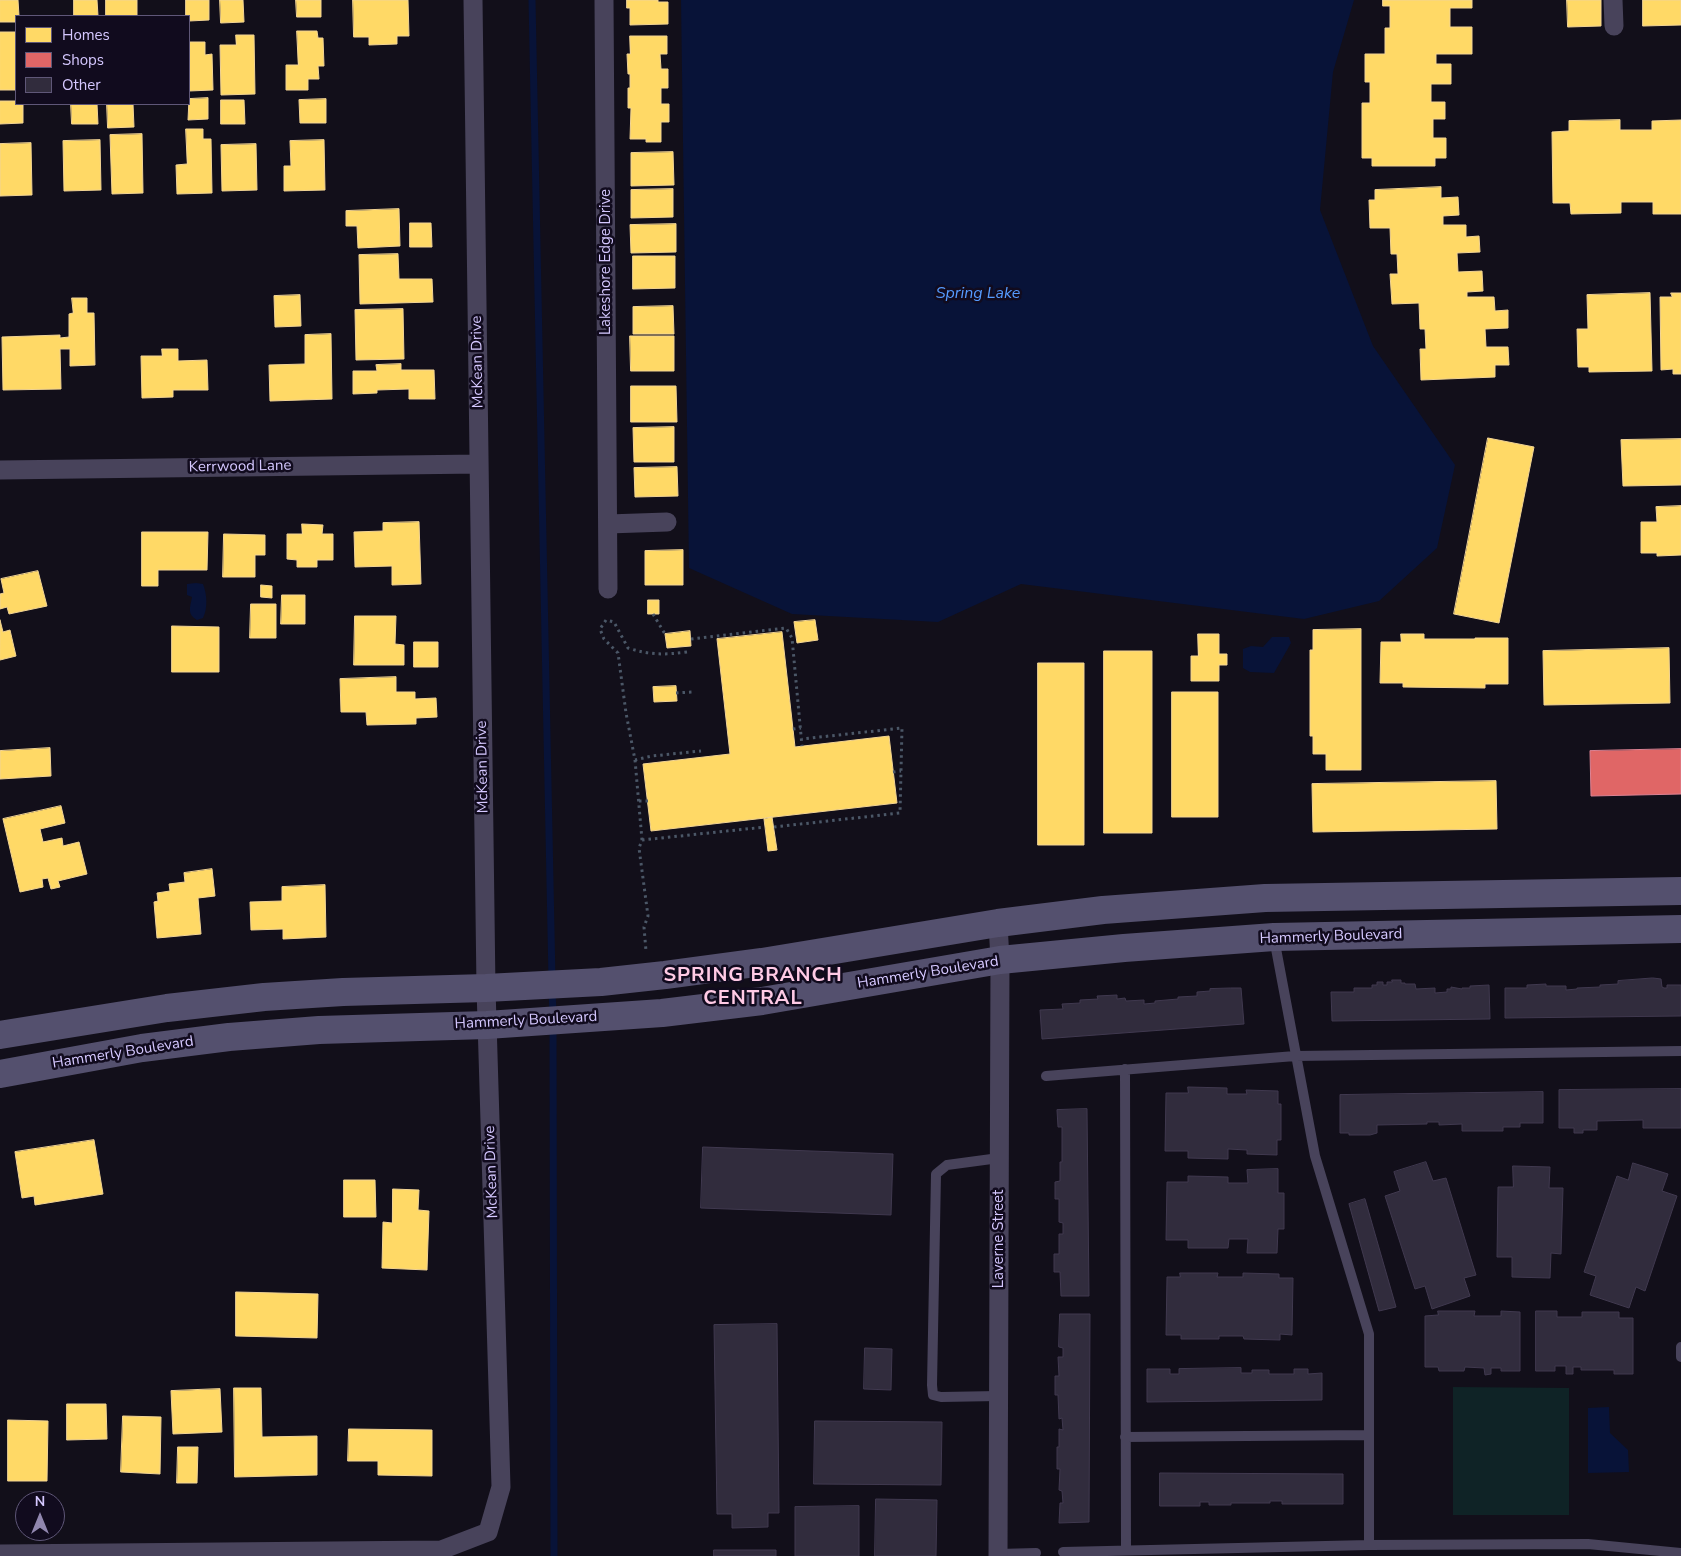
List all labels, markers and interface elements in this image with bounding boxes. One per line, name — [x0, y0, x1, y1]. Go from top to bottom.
legend — [15, 15, 190, 105]
text: Homes — [62, 25, 110, 45]
text: Shops — [62, 50, 104, 70]
text: Other — [62, 75, 101, 95]
street label: Lakeshore Edge Drive — [597, 189, 615, 335]
water label: Spring Lake — [936, 284, 1020, 304]
street label: McKean Drive — [468, 315, 488, 409]
street label: Kerrwood Lane — [188, 457, 292, 477]
street label: McKean Drive — [473, 720, 493, 814]
street label: Hammerly Boulevard — [1259, 926, 1403, 948]
street label: Hammerly Boulevard — [856, 953, 1000, 993]
district label: SPRING BRANCH CENTRAL — [662, 964, 844, 1011]
street label: Hammerly Boulevard — [454, 1008, 598, 1034]
street label: Hammerly Boulevard — [51, 1033, 195, 1073]
street label: McKean Drive — [481, 1125, 503, 1219]
street label: Laverne Street — [990, 1190, 1008, 1288]
north arrow — [15, 1491, 65, 1541]
text: N — [35, 1492, 45, 1511]

